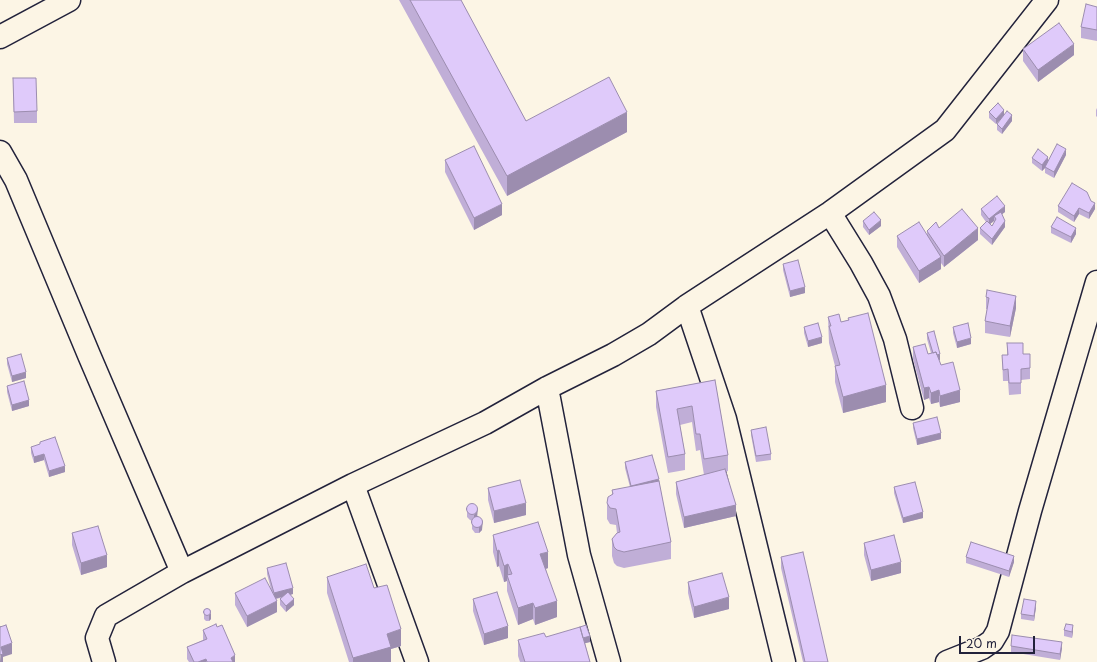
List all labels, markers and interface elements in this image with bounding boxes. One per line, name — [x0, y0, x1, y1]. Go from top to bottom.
scale bar — [961, 628, 1037, 654]
text: 20 m — [966, 634, 997, 652]

